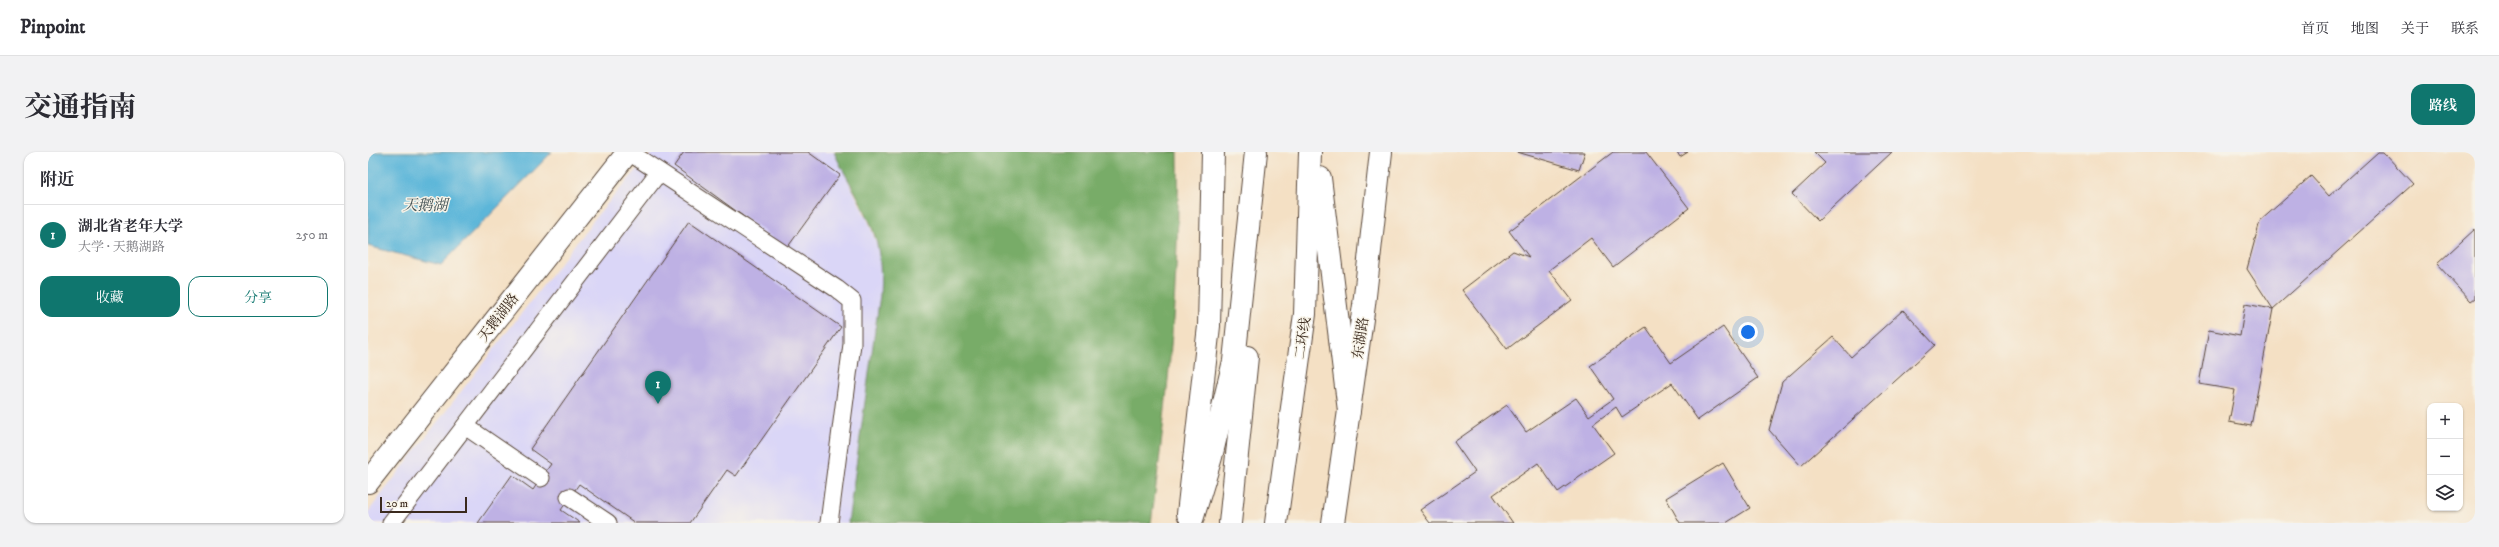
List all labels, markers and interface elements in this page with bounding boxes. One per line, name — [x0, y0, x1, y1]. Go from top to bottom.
text: Pinpoint — [20, 16, 85, 39]
text: 首页 — [2301, 20, 2329, 38]
text: 地图 — [2351, 20, 2379, 38]
text: 关于 — [2401, 20, 2429, 38]
text: 联系 — [2451, 20, 2479, 38]
button: 路线 — [2411, 84, 2475, 125]
text: 交通指南 — [24, 90, 136, 125]
text: 附近 — [40, 169, 74, 191]
water label: 天鹅湖 — [402, 196, 450, 215]
text: 湖北省老年大学 — [78, 217, 183, 236]
text: 1 — [51, 227, 55, 243]
text: 250 m — [296, 227, 328, 243]
text: 大学 · 天鹅湖路 — [78, 239, 165, 255]
button: 收藏 — [40, 276, 180, 317]
button: 分享 — [188, 276, 328, 317]
street label: 天鹅湖路 — [474, 290, 523, 345]
street label: 二环线 — [1291, 316, 1315, 360]
street label: 东湖路 — [1349, 316, 1373, 360]
your location — [1738, 322, 1758, 342]
pin: 1 — [645, 371, 671, 404]
map controls — [2427, 403, 2463, 511]
button: + — [2427, 403, 2463, 439]
button: − — [2427, 439, 2463, 475]
button: layers — [2427, 475, 2463, 511]
scale bar — [380, 495, 467, 514]
text: 20 m — [386, 497, 408, 511]

